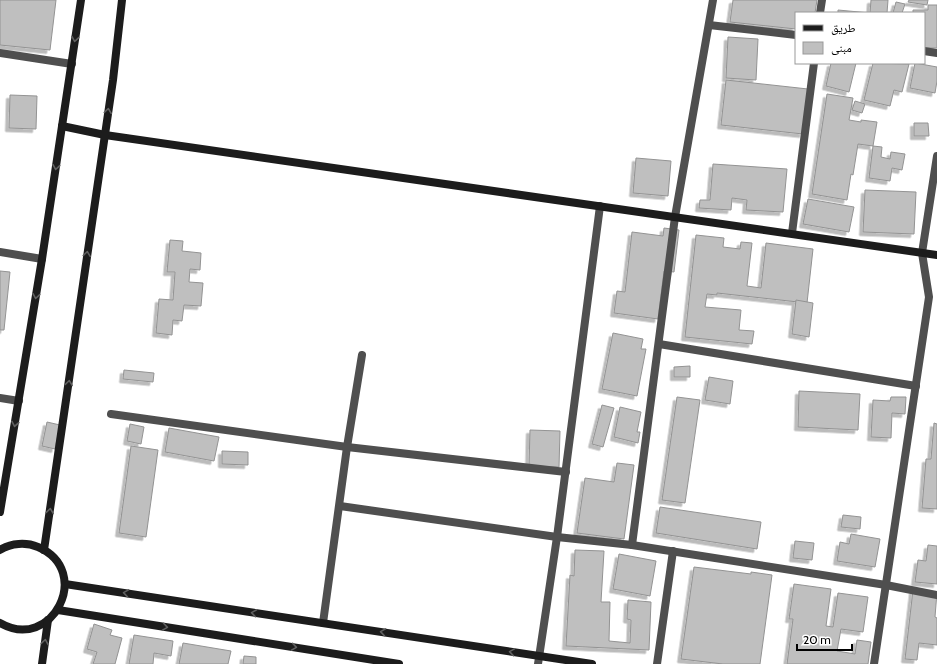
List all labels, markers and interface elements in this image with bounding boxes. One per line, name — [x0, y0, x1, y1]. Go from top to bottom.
legend — [795, 12, 925, 64]
text: طريق — [831, 20, 856, 35]
one-way arrow — [71, 35, 80, 42]
text: مبنى — [831, 40, 852, 55]
one-way arrow — [103, 108, 112, 115]
one-way arrow — [52, 164, 61, 170]
one-way arrow — [82, 251, 91, 257]
one-way arrow — [32, 292, 41, 299]
one-way arrow — [64, 380, 73, 386]
one-way arrow — [11, 421, 20, 427]
one-way arrow — [45, 508, 54, 514]
one-way arrow — [123, 589, 129, 598]
one-way arrow — [251, 609, 258, 618]
one-way arrow — [162, 622, 168, 631]
scale bar — [797, 626, 852, 652]
one-way arrow — [380, 628, 386, 637]
text: 20 m — [803, 632, 831, 647]
one-way arrow — [40, 639, 49, 645]
one-way arrow — [291, 642, 297, 651]
one-way arrow — [508, 648, 515, 657]

